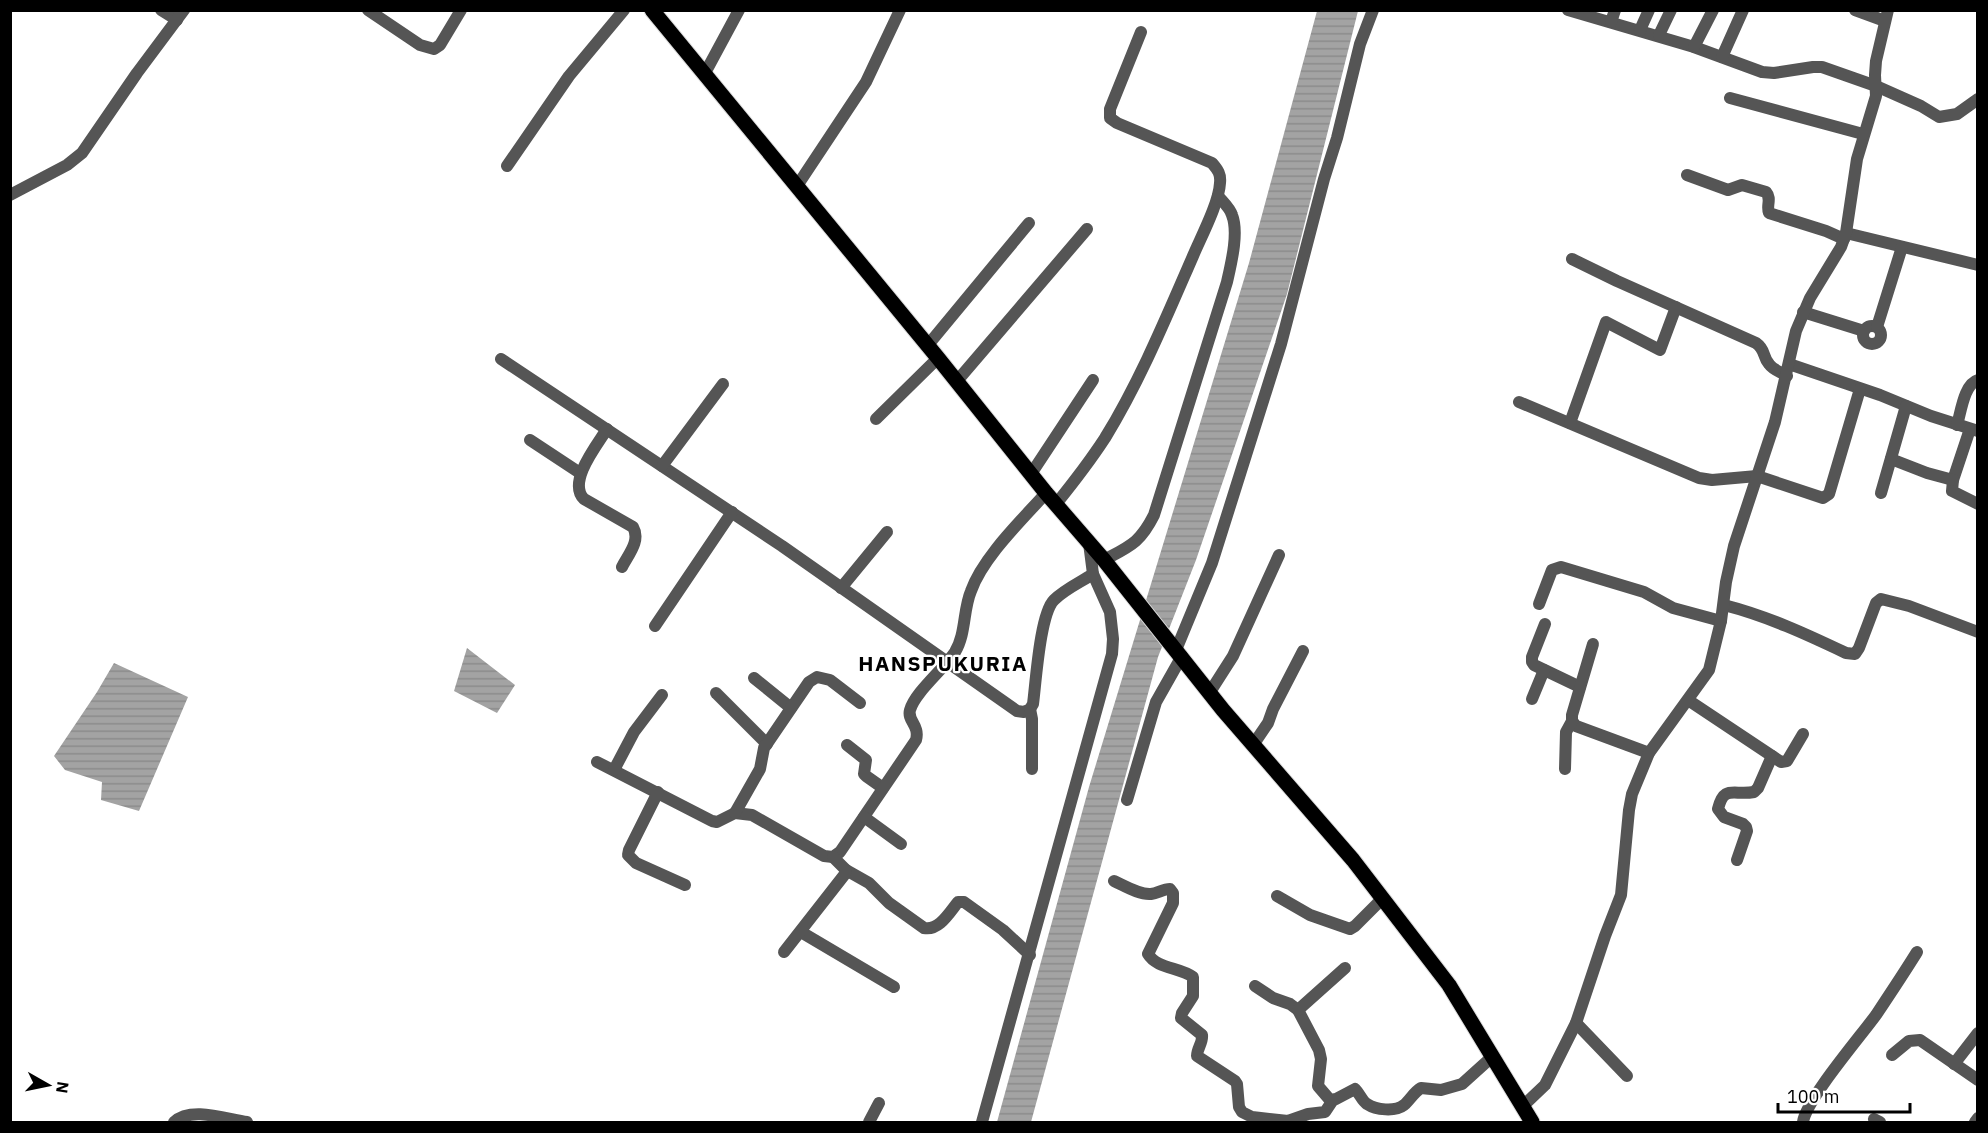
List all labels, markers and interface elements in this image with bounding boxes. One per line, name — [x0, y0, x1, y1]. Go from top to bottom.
district label: HANSPUKURIA — [858, 649, 1028, 677]
north arrow — [18, 1055, 78, 1115]
scale bar — [1778, 1076, 1910, 1114]
text: N — [52, 1080, 74, 1095]
text: 100 m — [1787, 1085, 1839, 1108]

